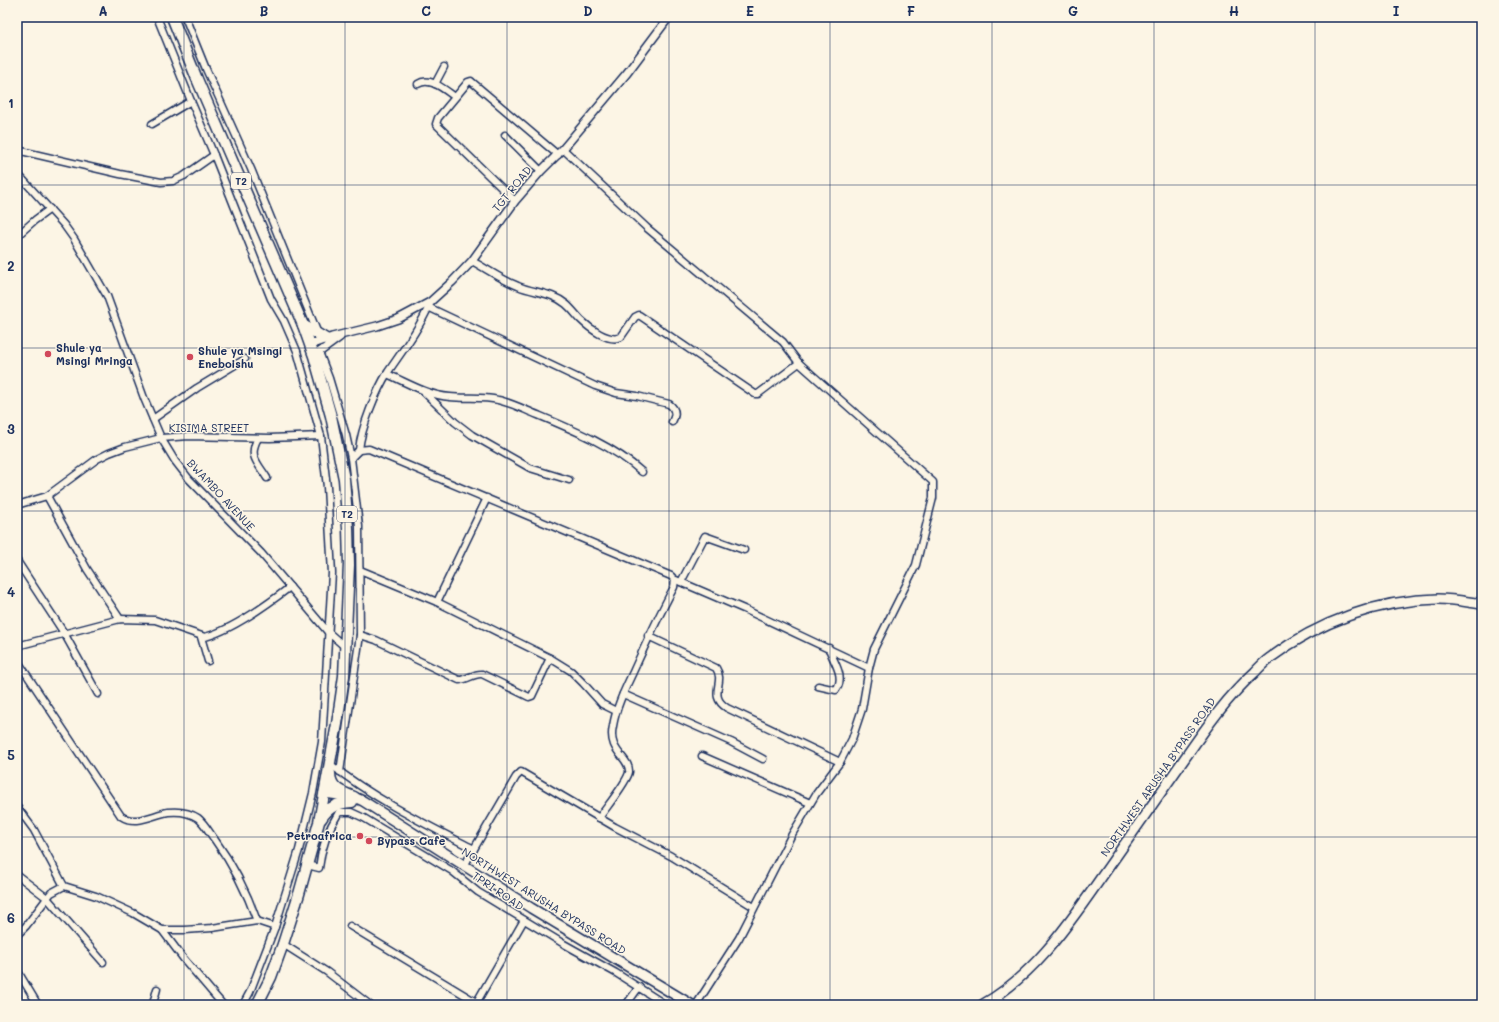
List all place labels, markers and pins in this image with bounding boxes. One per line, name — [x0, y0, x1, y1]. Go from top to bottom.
place label: Shule ya Msingi Mringa — [56, 340, 133, 368]
place label: Shule ya Msingi Eneboishu — [198, 343, 283, 371]
marker: Shule ya Msingi Mringa — [43, 349, 53, 359]
marker: Shule ya Msingi Eneboishu — [185, 352, 195, 362]
place label: Petroafrica — [286, 828, 352, 843]
marker: Petroafrica — [355, 831, 365, 841]
place label: Bypass Cafe — [377, 833, 446, 848]
marker: Bypass Cafe — [364, 836, 374, 846]

